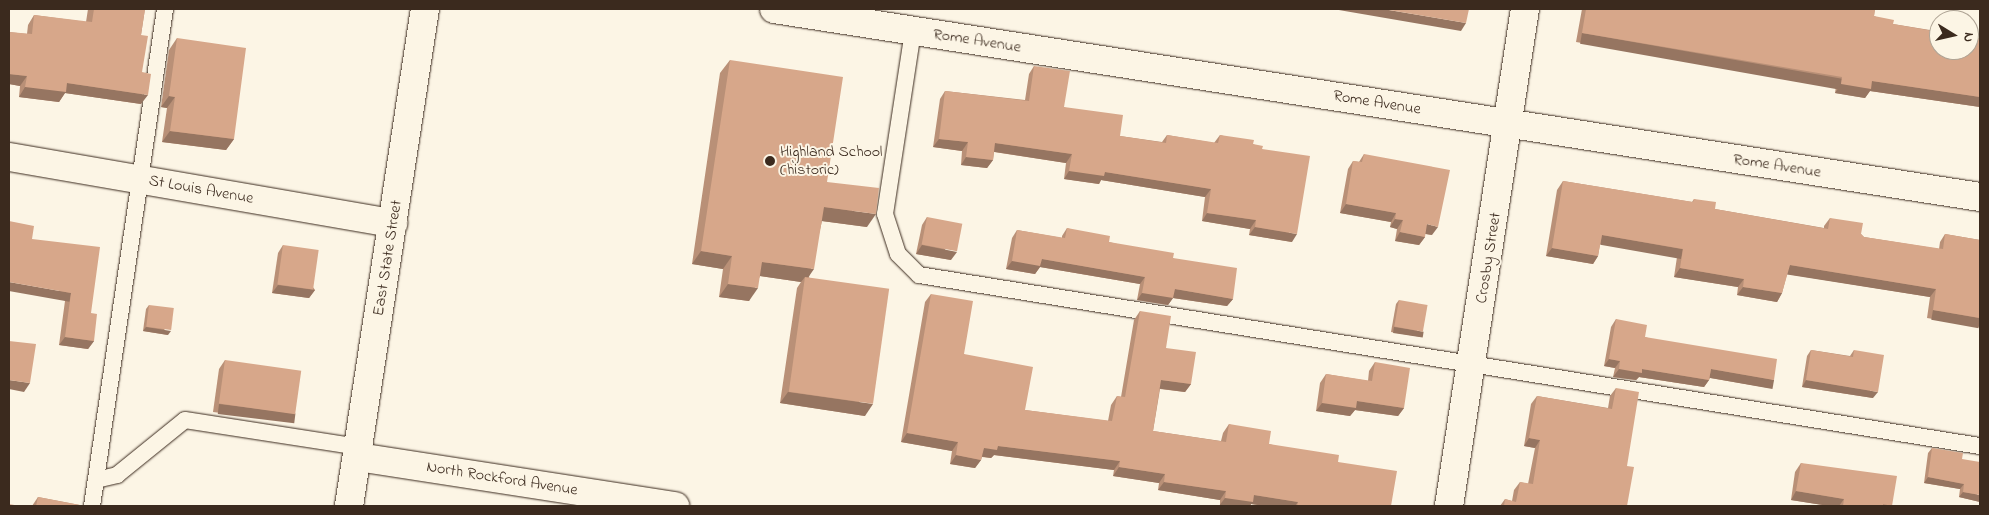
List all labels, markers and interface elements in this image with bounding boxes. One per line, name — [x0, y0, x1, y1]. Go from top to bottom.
north arrow — [1929, 10, 1979, 60]
street label: Rome Avenue — [932, 25, 1022, 57]
text: N — [1957, 31, 1979, 44]
street label: Rome Avenue — [1332, 87, 1422, 119]
place label: Highland School (historic) — [780, 142, 882, 180]
street label: Rome Avenue — [1732, 150, 1822, 182]
marker: Highland School (historic) — [764, 155, 776, 167]
street label: St Louis Avenue — [147, 171, 255, 209]
street label: East State Street — [369, 199, 407, 317]
street label: Crosby Street — [1472, 211, 1506, 305]
street label: North Rockford Avenue — [425, 458, 579, 500]

